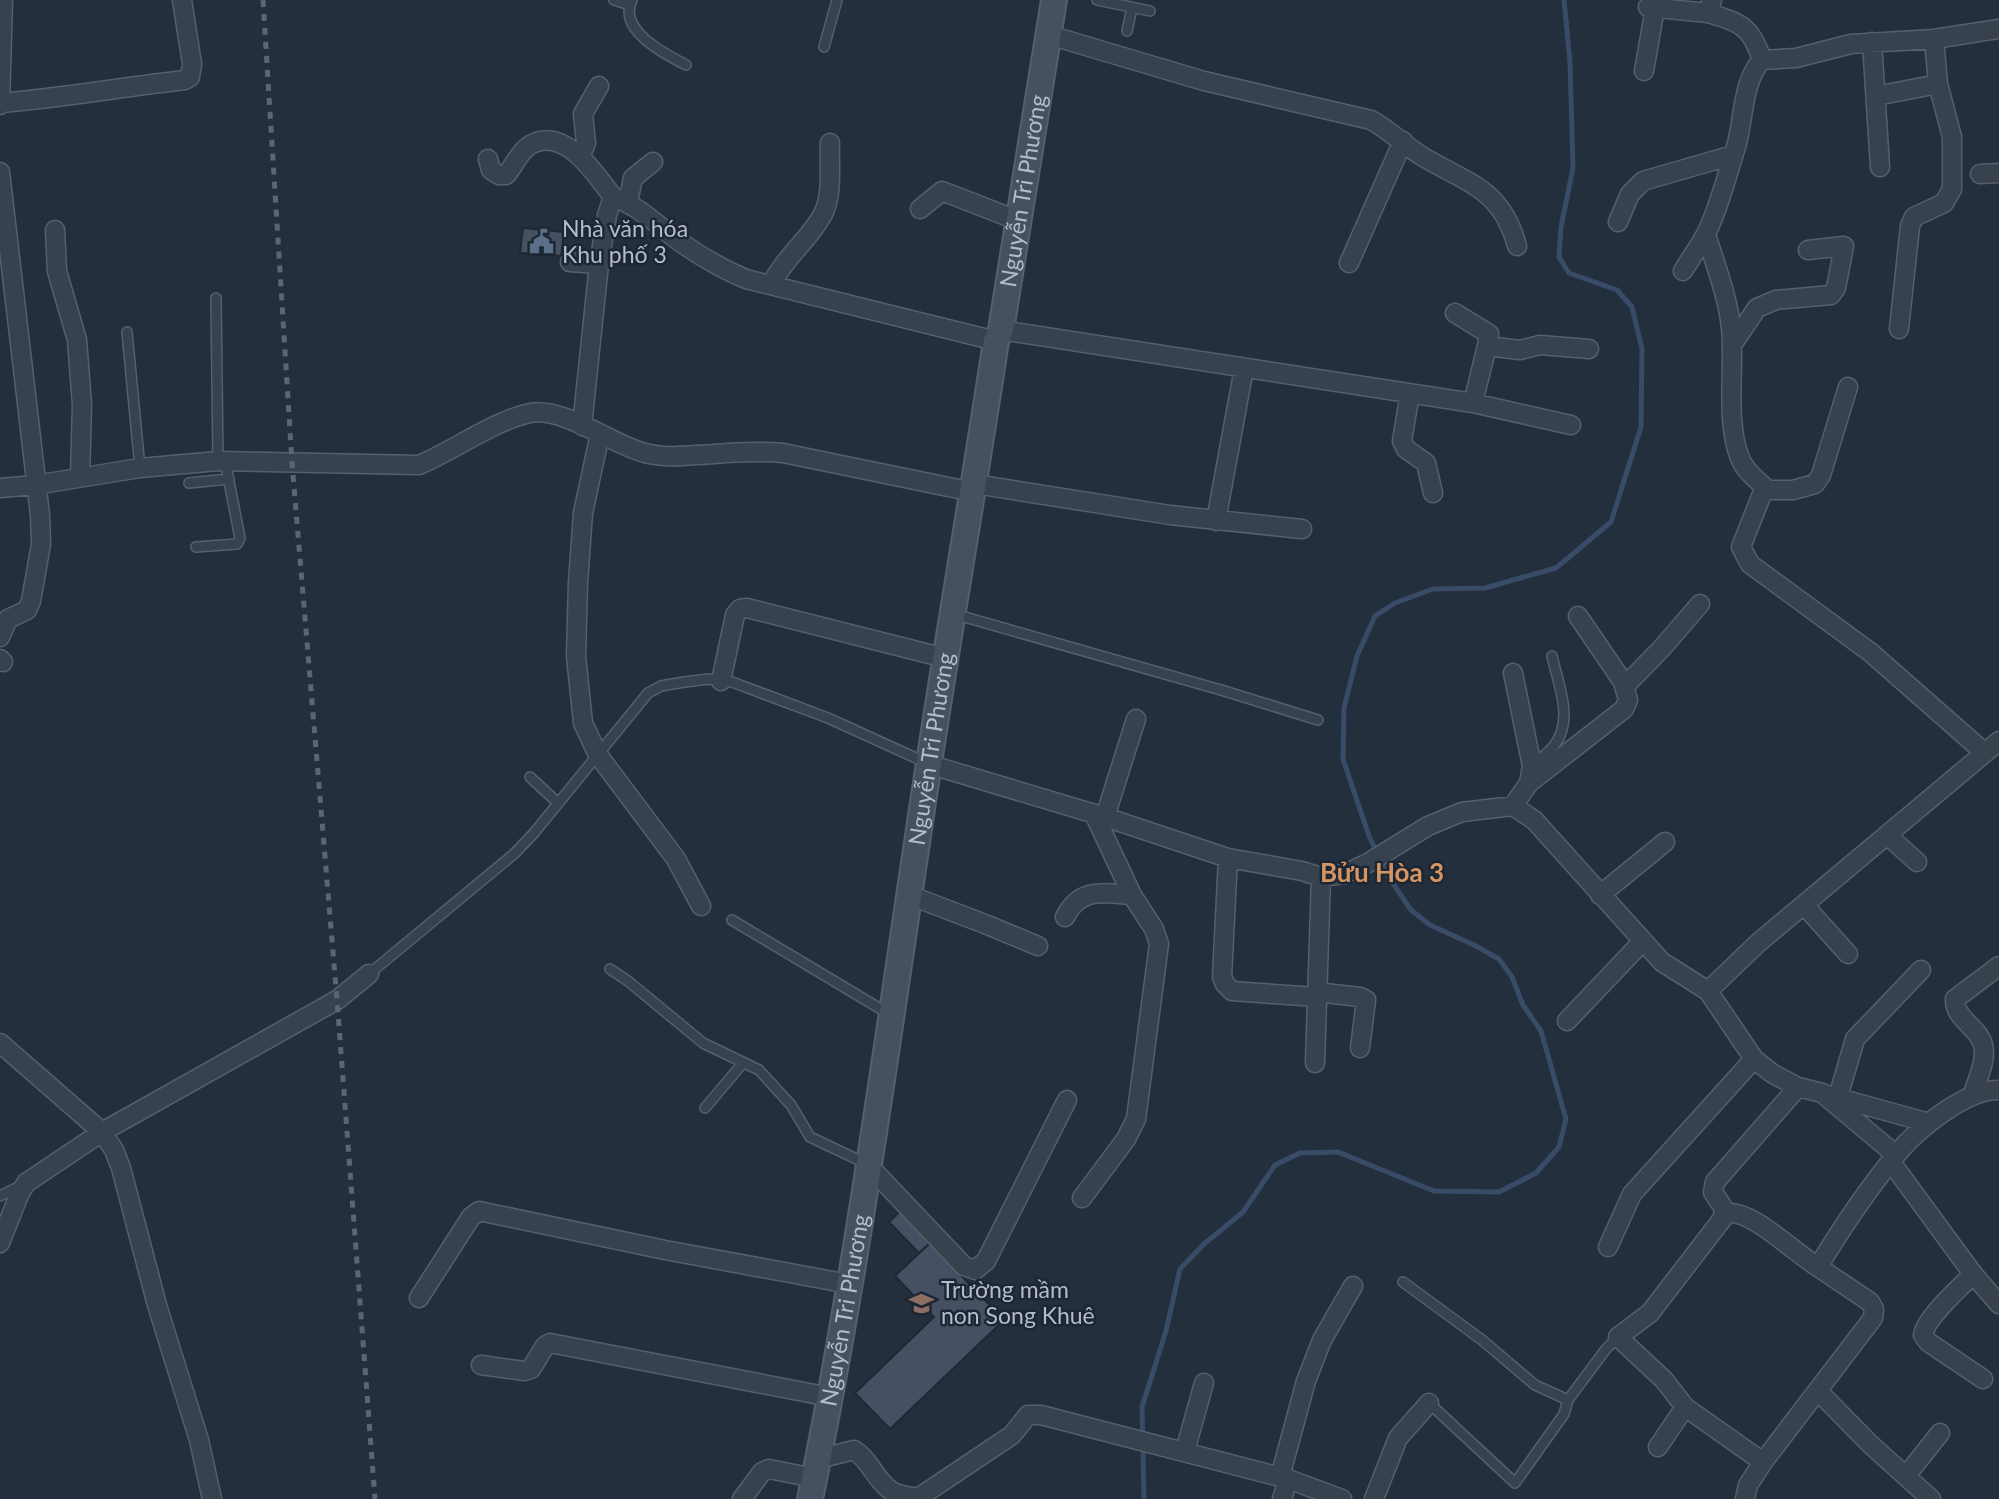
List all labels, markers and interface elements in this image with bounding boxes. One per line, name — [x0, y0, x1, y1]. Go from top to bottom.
street label: Nguyễn Tri Phương — [993, 92, 1052, 289]
place label: Nhà văn hóa Khu phố 3 — [562, 214, 688, 268]
public building icon: Nhà văn hóa Khu phố 3 — [528, 228, 556, 256]
street label: Nguyễn Tri Phương — [902, 650, 959, 847]
district label: Bửu Hòa 3 — [1320, 856, 1444, 888]
street label: Nguyễn Tri Phương — [813, 1212, 874, 1408]
place label: Trường mầm non Song Khuê — [941, 1275, 1095, 1329]
school or university icon: Trường mầm non Song Khuê — [907, 1289, 935, 1317]

